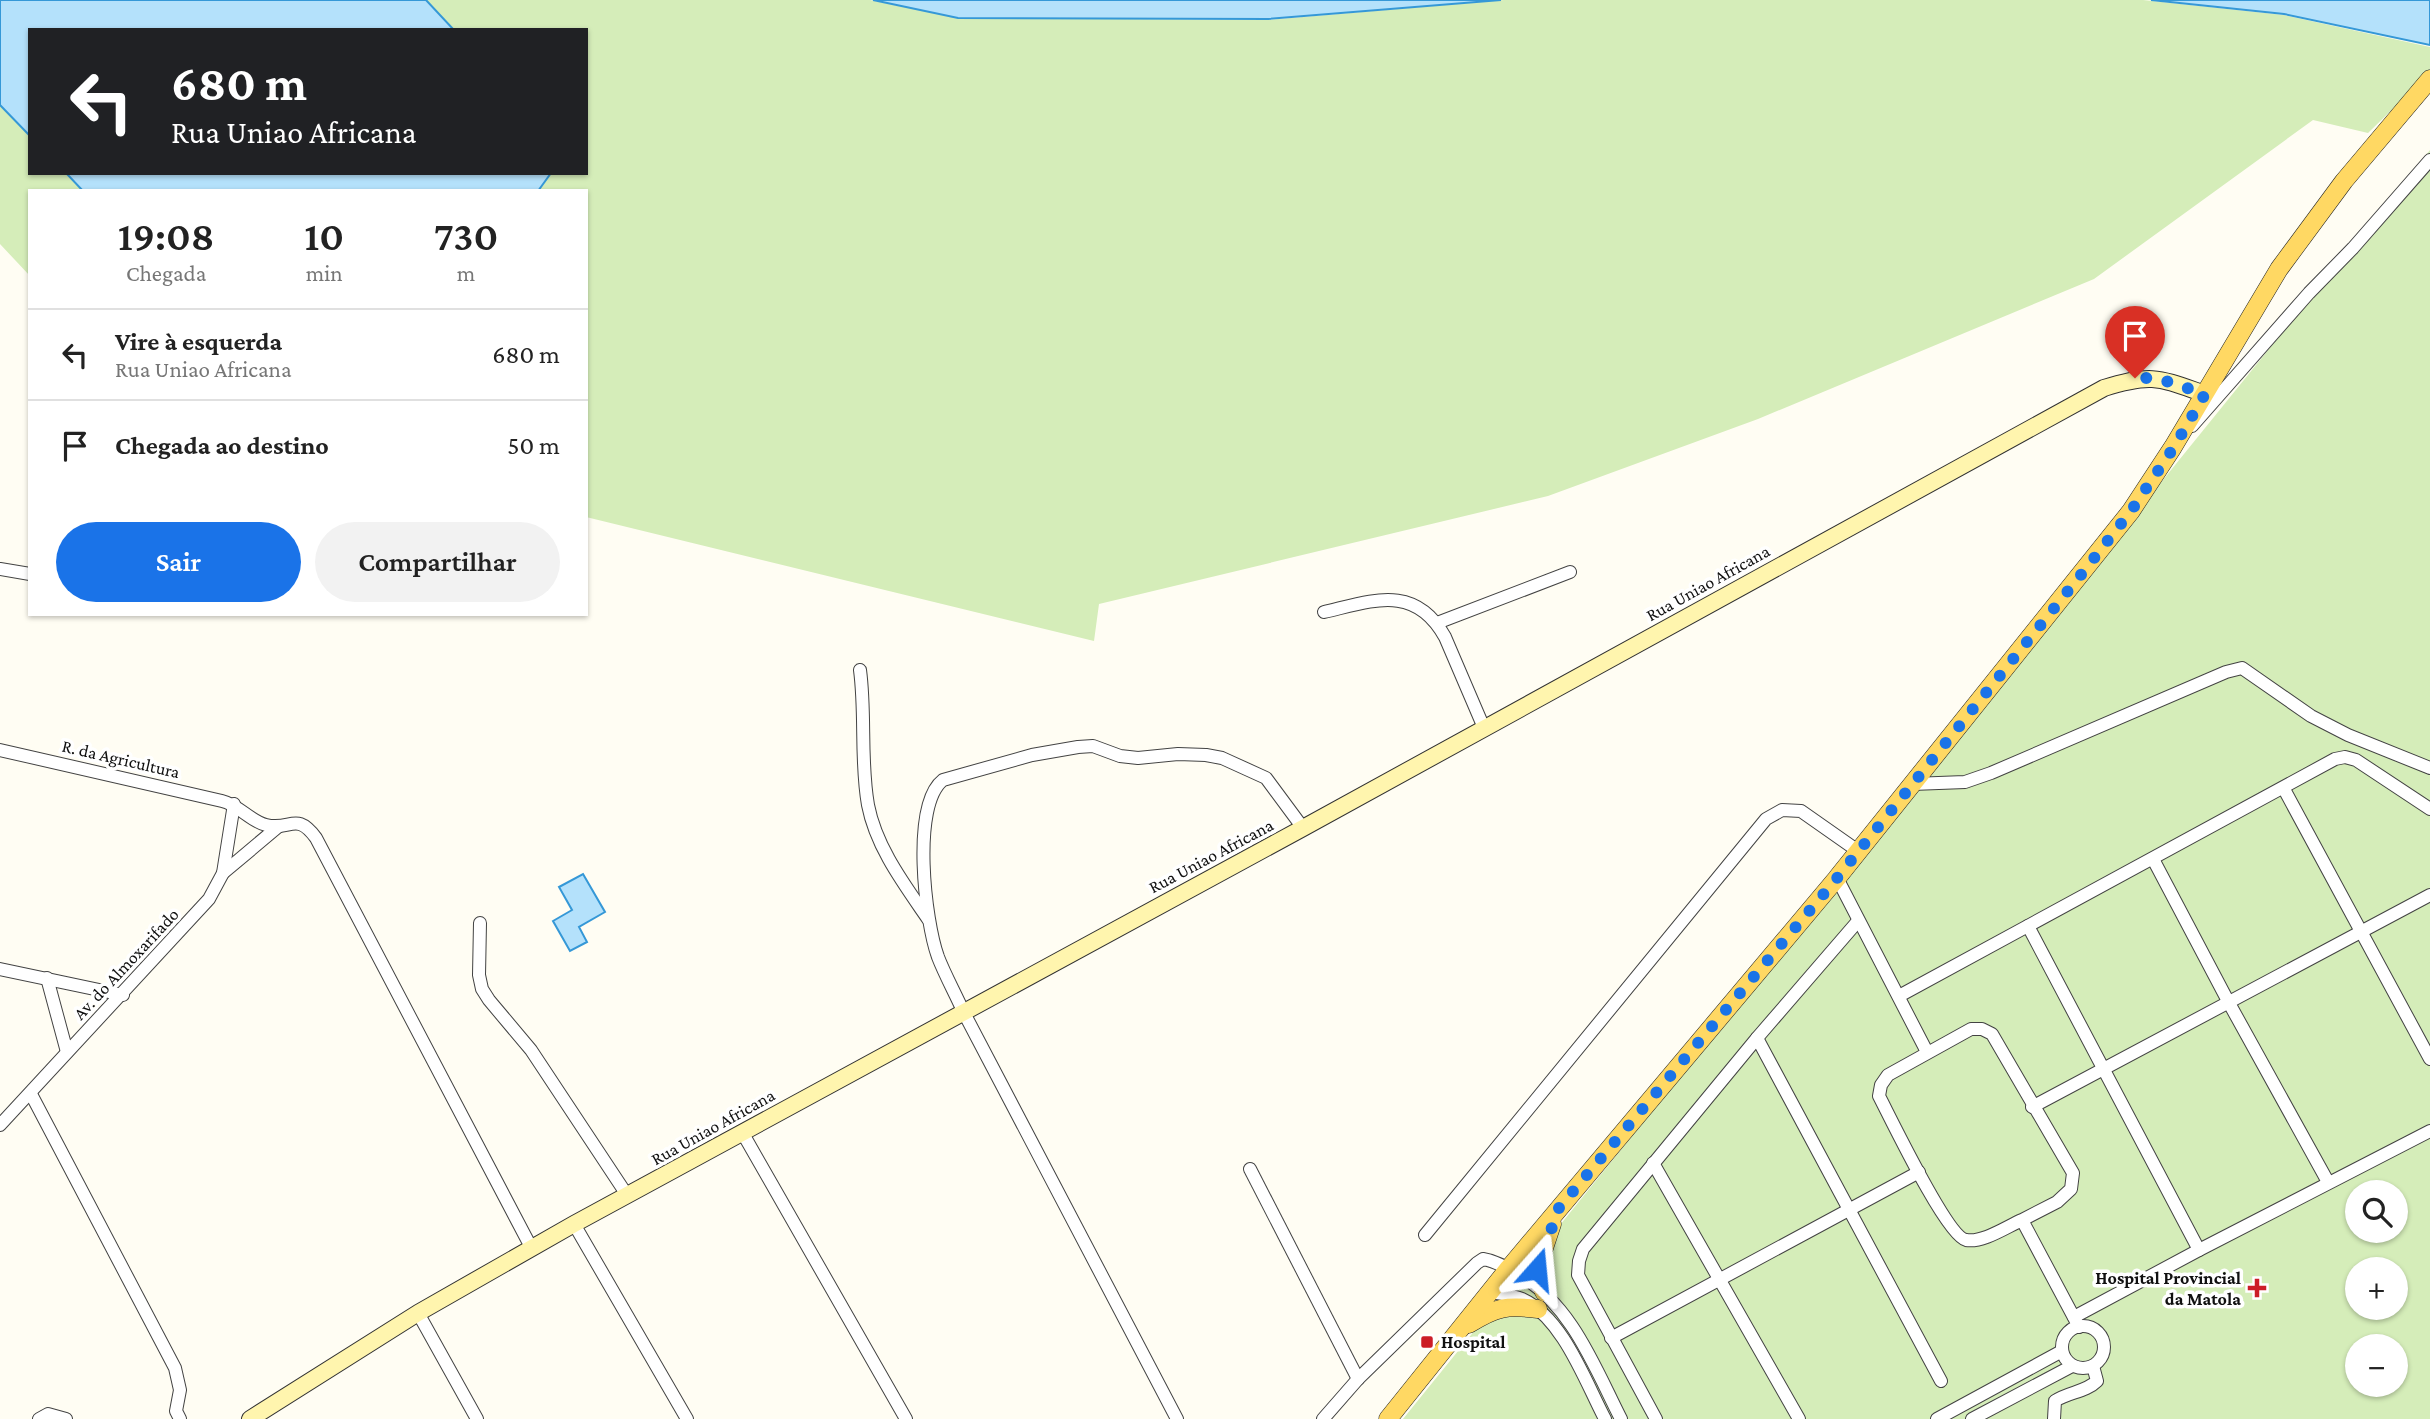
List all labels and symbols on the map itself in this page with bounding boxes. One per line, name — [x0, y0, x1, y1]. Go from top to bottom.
pin — [2105, 306, 2165, 378]
street label: Rua Uniao Africana — [1643, 541, 1773, 625]
street label: R. da Agricultura — [60, 736, 182, 782]
street label: Rua Uniao Africana — [1145, 815, 1277, 897]
street label: Av. do Almoxarifado — [69, 904, 183, 1024]
street label: Rua Uniao Africana — [648, 1085, 778, 1169]
position arrow — [1500, 1232, 1574, 1306]
place label: Hospital Provincial da Matola — [2095, 1268, 2241, 1309]
marker: Hospital Provincial da Matola — [2247, 1278, 2267, 1298]
place label: Hospital — [1441, 1332, 1506, 1352]
marker: Hospital — [1419, 1334, 1435, 1350]

